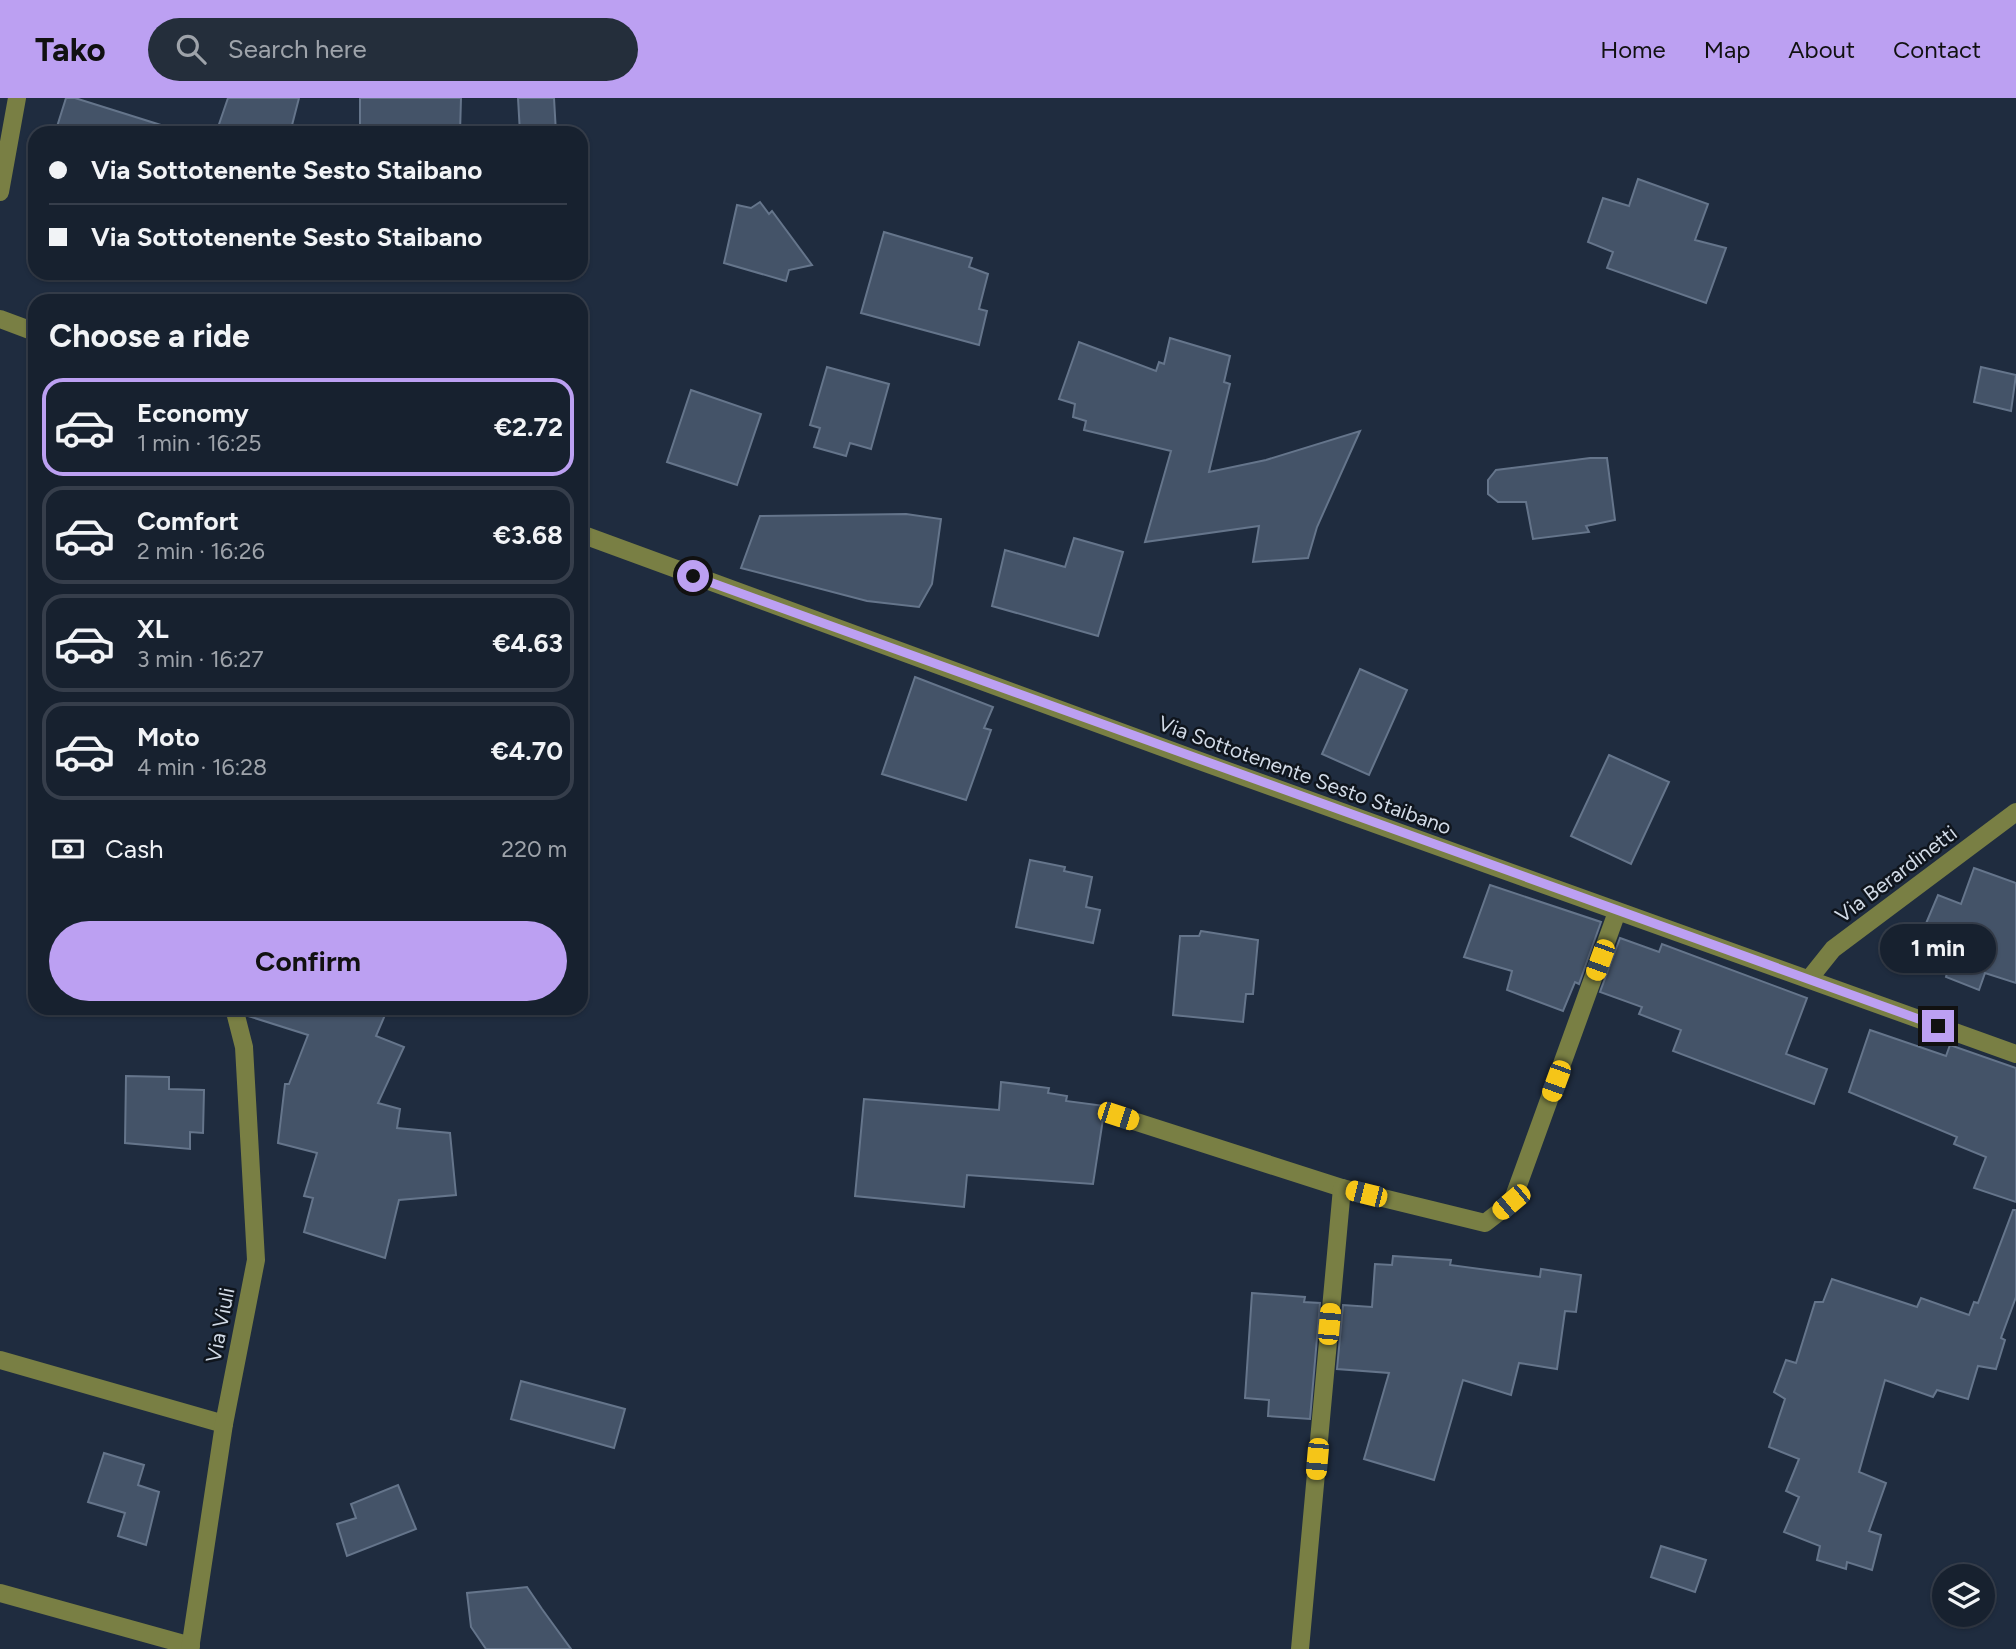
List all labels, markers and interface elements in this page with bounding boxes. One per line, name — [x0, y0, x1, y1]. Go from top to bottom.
search box — [148, 18, 638, 81]
text: Tako — [35, 30, 106, 69]
icon: search — [172, 30, 210, 68]
text: Search here — [228, 33, 367, 65]
text: Home — [1600, 35, 1666, 64]
text: Map — [1704, 35, 1750, 64]
text: About — [1788, 35, 1855, 64]
text: Contact — [1893, 35, 1981, 64]
text: Via Sottotenente Sesto Staibano — [91, 154, 482, 186]
text: Via Sottotenente Sesto Staibano — [91, 221, 482, 253]
text: Choose a ride — [49, 317, 250, 355]
icon: car — [53, 396, 116, 459]
text: Economy — [137, 397, 249, 429]
text: €2.72 — [494, 411, 563, 443]
text: 1 min · 16:25 — [137, 429, 262, 457]
icon: car — [53, 504, 116, 567]
text: Comfort — [137, 505, 239, 537]
text: €3.68 — [493, 519, 563, 551]
text: 2 min · 16:26 — [137, 537, 265, 565]
route start — [677, 560, 709, 592]
icon: car — [53, 612, 116, 675]
text: XL — [137, 613, 169, 645]
text: €4.63 — [492, 627, 563, 659]
text: 3 min · 16:27 — [137, 645, 264, 673]
street label: Via Sottotenente Sesto Staibano — [1155, 710, 1455, 840]
icon: car — [53, 720, 116, 783]
text: Moto — [137, 721, 200, 753]
text: €4.70 — [491, 735, 563, 767]
text: 4 min · 16:28 — [137, 753, 267, 781]
street label: Via Berardinetti — [1830, 820, 1962, 928]
icon: cash — [49, 830, 87, 868]
text: Cash — [105, 833, 164, 865]
text: 220 m — [501, 835, 567, 863]
button: Confirm — [49, 921, 567, 1001]
callout: 1 min — [1880, 925, 1996, 974]
text: 1 min — [1911, 934, 1965, 962]
car — [1583, 937, 1618, 983]
route end — [1922, 1010, 1954, 1042]
car — [1539, 1058, 1574, 1104]
car — [1095, 1100, 1142, 1132]
car — [1344, 1179, 1389, 1209]
car — [1489, 1180, 1534, 1224]
street label: Via Viuli — [200, 1285, 240, 1365]
car — [1317, 1302, 1342, 1346]
car — [1305, 1437, 1330, 1481]
map controls — [1932, 1564, 1995, 1627]
button: layers — [1932, 1564, 1995, 1627]

